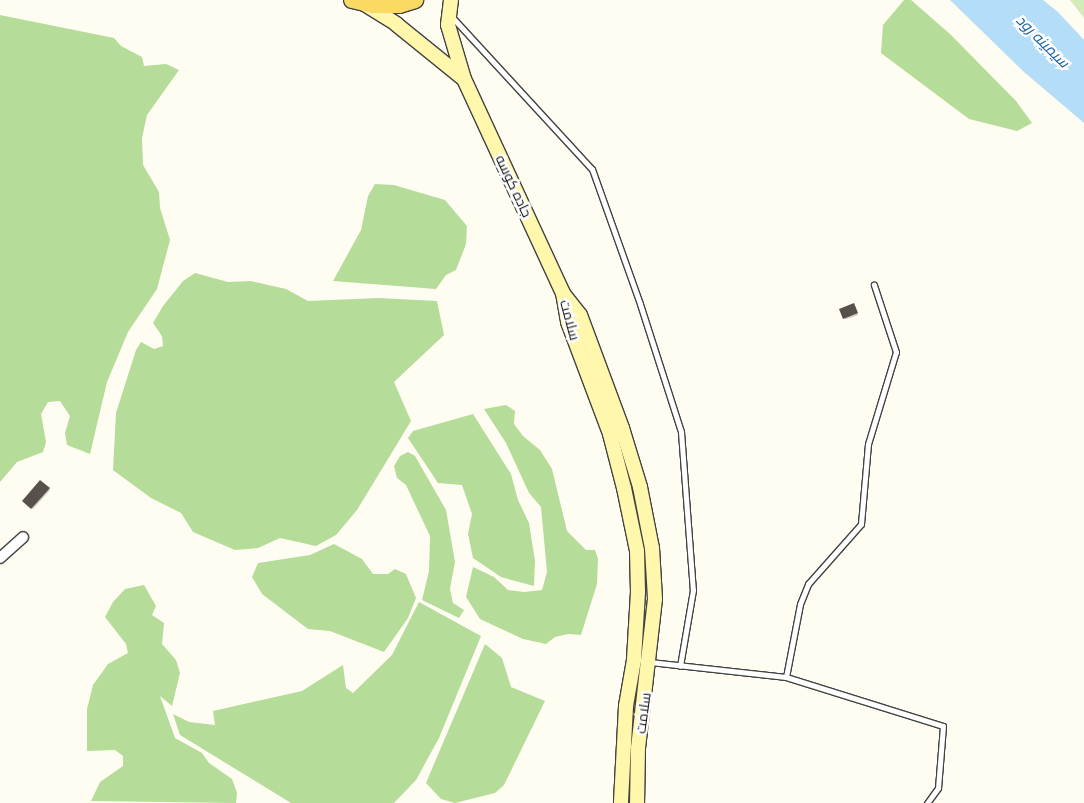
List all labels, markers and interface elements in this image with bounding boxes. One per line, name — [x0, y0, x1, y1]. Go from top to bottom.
water label: سیمینه رود — [1013, 11, 1073, 71]
street label: جاده کوسه — [492, 152, 536, 220]
street label: سلامت — [557, 298, 583, 342]
street label: سلامت — [632, 691, 654, 735]

